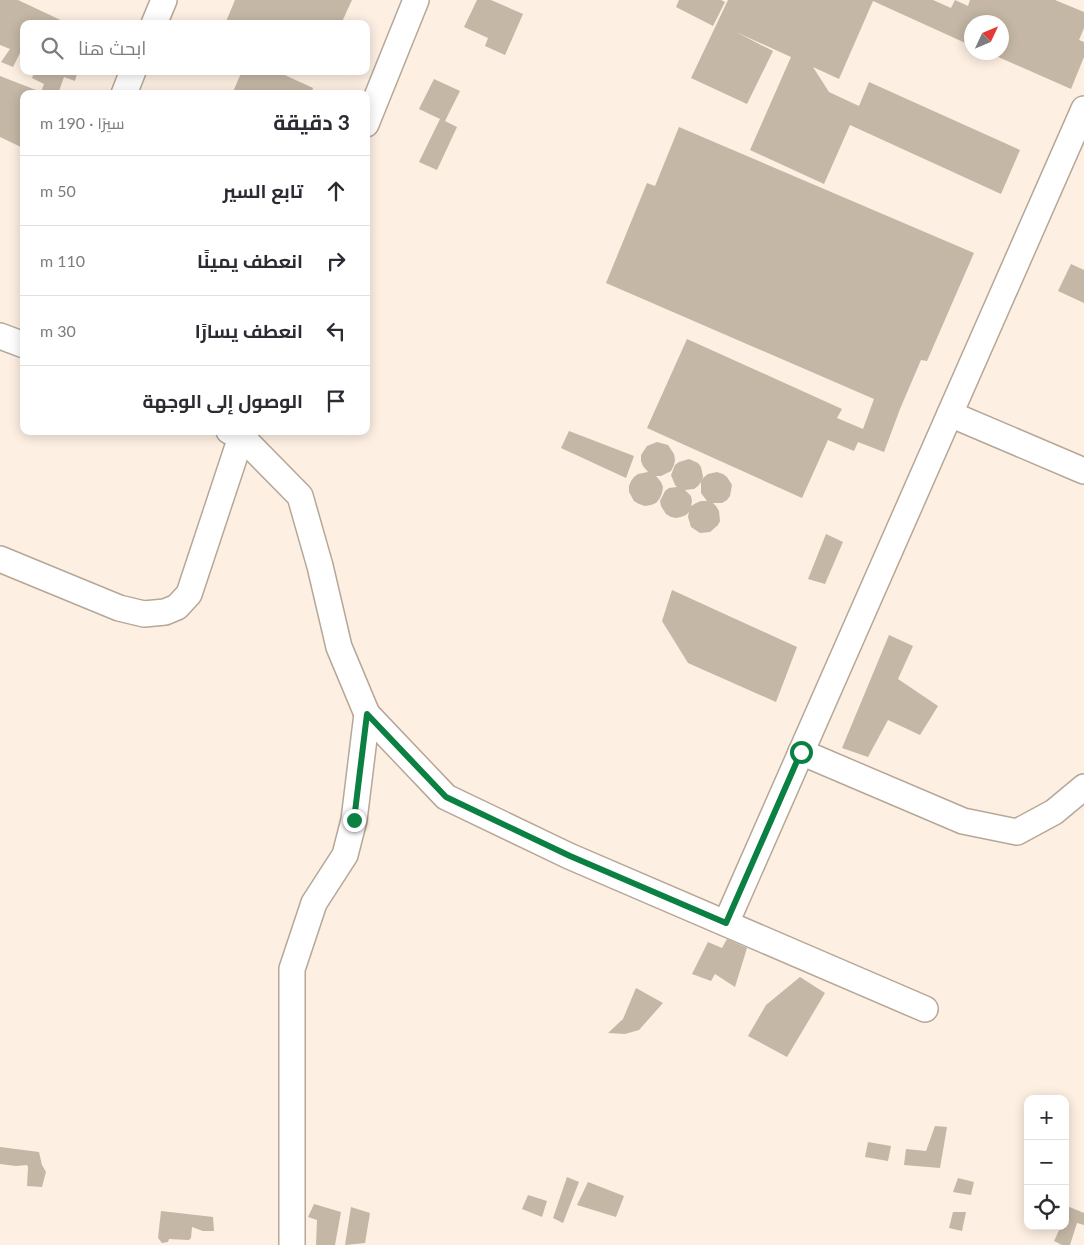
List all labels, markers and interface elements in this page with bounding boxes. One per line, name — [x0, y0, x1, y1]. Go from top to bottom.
north arrow — [964, 15, 1009, 60]
search box — [20, 20, 370, 75]
icon: search — [38, 34, 66, 62]
text: ابحث هنا — [78, 36, 146, 59]
text: 3 دقيقة — [273, 109, 350, 134]
text: سيرًا · 190 m — [40, 113, 125, 132]
icon: ahead — [322, 177, 350, 205]
text: تابع السير — [223, 179, 303, 202]
text: 50 m — [40, 181, 76, 200]
icon: right — [322, 247, 350, 275]
text: انعطف يمينًا — [197, 249, 303, 272]
text: 110 m — [40, 251, 85, 270]
icon: left — [322, 317, 350, 345]
text: انعطف يسارًا — [195, 319, 303, 342]
text: 30 m — [40, 321, 76, 340]
icon: arrive — [322, 387, 350, 415]
text: الوصول إلى الوجهة — [142, 389, 303, 412]
route start — [790, 741, 813, 764]
route end — [343, 809, 366, 832]
map controls — [1024, 1095, 1069, 1230]
button: + — [1024, 1095, 1069, 1140]
button: − — [1024, 1140, 1069, 1185]
button: locate — [1024, 1185, 1069, 1230]

